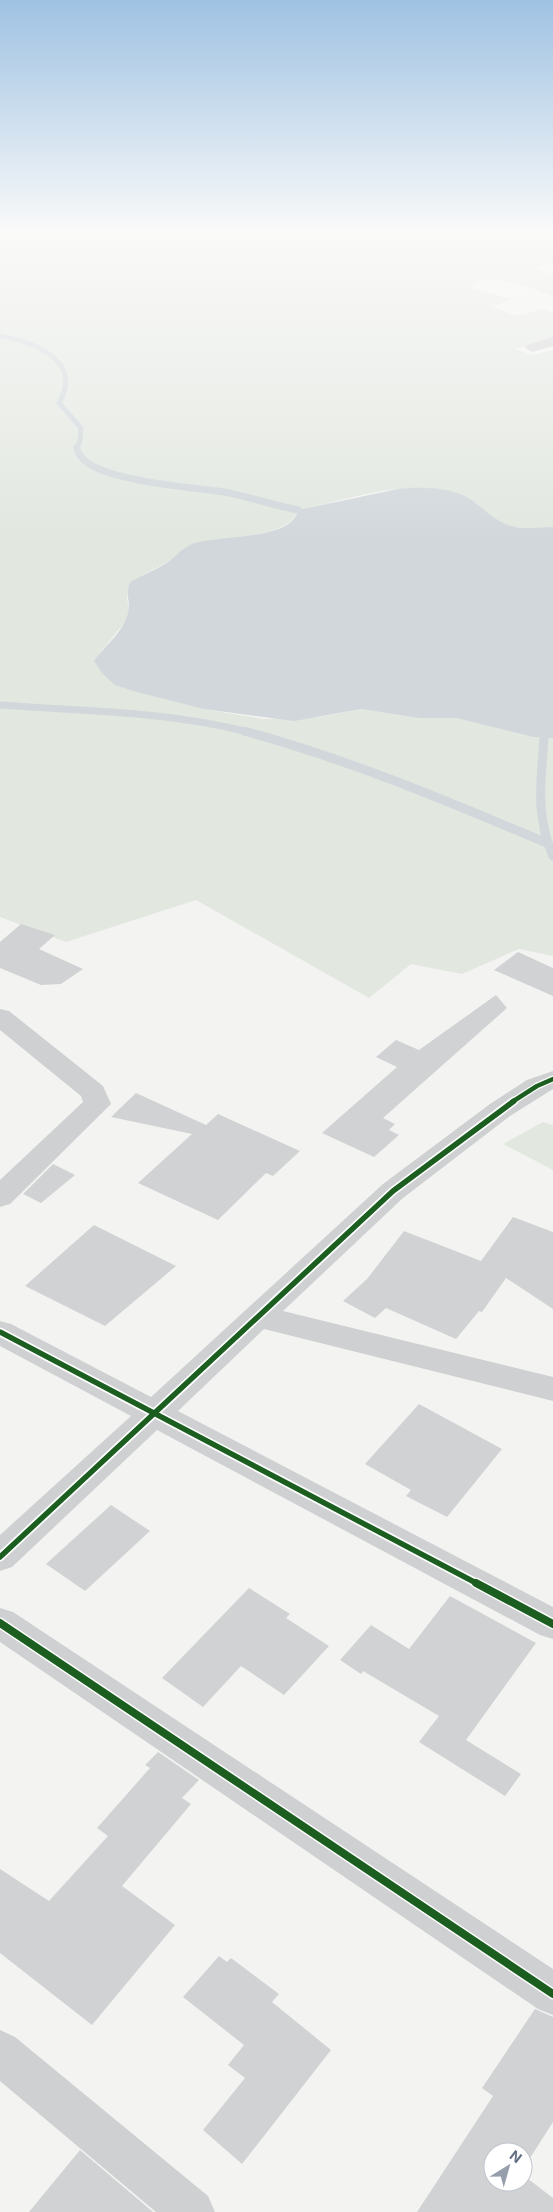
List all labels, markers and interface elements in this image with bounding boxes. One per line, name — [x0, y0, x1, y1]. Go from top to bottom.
north arrow — [483, 2142, 533, 2192]
text: N — [507, 2146, 526, 2166]

